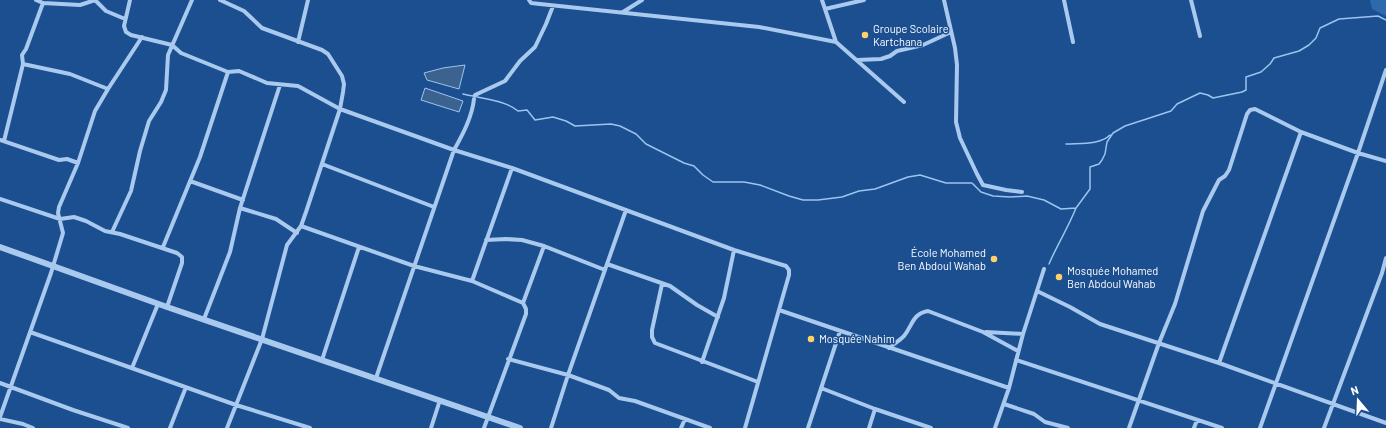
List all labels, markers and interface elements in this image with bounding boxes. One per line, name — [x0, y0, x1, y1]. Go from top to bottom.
place label: Groupe Scolaire Kartchana — [873, 22, 949, 48]
marker: Groupe Scolaire Kartchana — [860, 30, 870, 40]
place label: École Mohamed Ben Abdoul Wahab — [898, 246, 986, 272]
marker: École Mohamed Ben Abdoul Wahab — [989, 254, 999, 264]
place label: Mosquée Mohamed Ben Abdoul Wahab — [1067, 264, 1158, 290]
marker: Mosquée Mohamed Ben Abdoul Wahab — [1054, 272, 1064, 282]
place label: Mosquée Nahim — [819, 332, 895, 345]
marker: Mosquée Nahim — [806, 334, 816, 344]
north arrow — [1338, 380, 1378, 420]
text: N — [1349, 383, 1360, 397]

